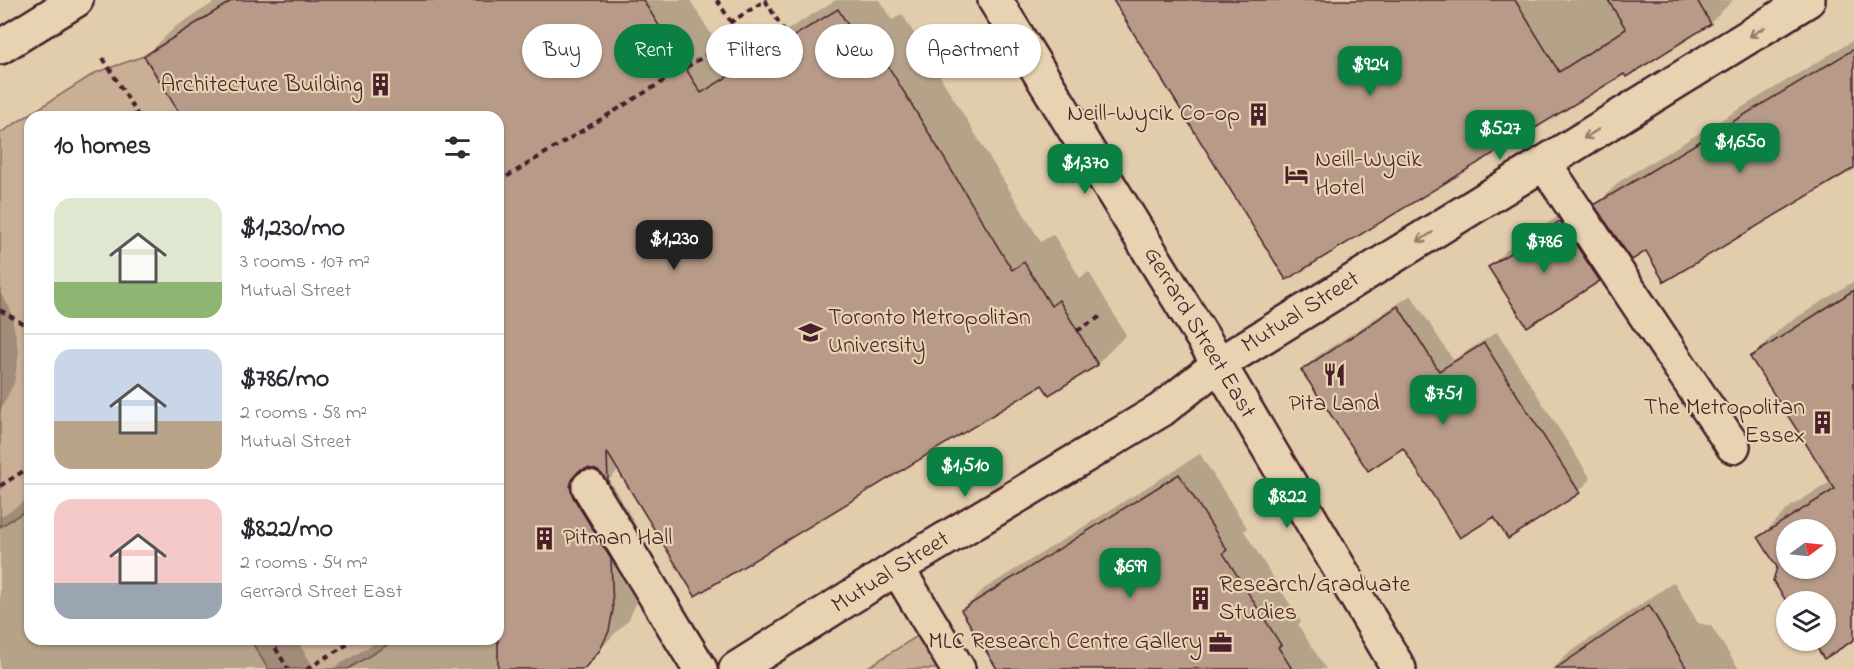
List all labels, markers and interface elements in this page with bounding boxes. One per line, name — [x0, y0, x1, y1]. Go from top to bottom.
chip: Buy — [522, 24, 602, 78]
chip: Rent — [614, 24, 694, 78]
chip: Filters — [706, 24, 803, 78]
chip: New — [815, 24, 894, 78]
chip: Apartment — [906, 24, 1041, 78]
one-way arrow — [1749, 26, 1766, 38]
pin: $924 — [1334, 46, 1406, 97]
text: $924 — [1352, 51, 1388, 80]
place label: Architecture Building — [160, 68, 363, 103]
building icon: Architecture Building — [368, 72, 394, 98]
place label: Neill-Wycik Co-op — [1067, 97, 1240, 133]
building icon: Neill-Wycik Co-op — [1245, 101, 1271, 127]
pin: $527 — [1464, 110, 1536, 161]
text: $527 — [1479, 115, 1521, 144]
pin: $1,650 — [1691, 123, 1789, 174]
text: 10 homes — [54, 128, 151, 166]
text: $1,650 — [1715, 128, 1765, 157]
one-way arrow — [1583, 129, 1600, 141]
icon: filters — [441, 131, 474, 164]
place label: Neill-Wycik Hotel — [1315, 143, 1422, 206]
pin: $1,370 — [1036, 144, 1134, 195]
text: $1,370 — [1061, 149, 1109, 178]
hotel icon: Neill-Wycik Hotel — [1284, 161, 1310, 187]
text: $1,230/mo — [240, 210, 345, 248]
pin: $1,230 — [625, 220, 723, 271]
icon: home — [102, 222, 174, 294]
pin: $786 — [1508, 223, 1580, 274]
text: $1,230 — [650, 225, 698, 254]
text: $786 — [1526, 228, 1562, 257]
one-way arrow — [1417, 231, 1434, 243]
street label: Gerrard Street East — [1134, 240, 1264, 426]
text: 3 rooms · 107 m² — [240, 248, 370, 277]
street label: Mutual Street — [1235, 263, 1367, 363]
text: Mutual Street — [240, 277, 351, 306]
place label: Toronto Metropolitan University — [828, 301, 1031, 365]
school or university icon: Toronto Metropolitan University — [797, 319, 823, 345]
text: $786/mo — [240, 361, 329, 399]
restaurant icon: Pita Land — [1321, 361, 1347, 387]
icon: home — [102, 373, 174, 445]
pin: $751 — [1407, 375, 1479, 426]
text: $751 — [1424, 380, 1462, 409]
place label: Pita Land — [1289, 387, 1380, 422]
place label: The Metropolitan Essex — [1644, 391, 1805, 454]
text: 2 rooms · 58 m² — [240, 399, 367, 428]
building icon: The Metropolitan Essex — [1810, 409, 1836, 435]
text: Mutual Street — [240, 428, 351, 457]
pin: $1,510 — [916, 447, 1014, 498]
text: $1,510 — [941, 452, 989, 481]
pin: $822 — [1251, 478, 1323, 529]
text: $822 — [1267, 483, 1307, 512]
text: $822/mo — [240, 511, 333, 549]
north arrow — [1776, 519, 1836, 579]
map controls — [1776, 519, 1836, 651]
place label: Pitman Hall — [563, 521, 672, 556]
icon: home — [102, 523, 174, 595]
street label: Mutual Street — [825, 523, 957, 623]
building icon: Pitman Hall — [532, 525, 558, 551]
pin: $699 — [1094, 548, 1166, 599]
text: 2 rooms · 54 m² — [240, 549, 368, 578]
text: $699 — [1114, 553, 1146, 582]
place label: Research/Graduate Studies — [1219, 568, 1411, 631]
text: Gerrard Street East — [240, 578, 402, 607]
building icon: Research/Graduate Studies — [1188, 586, 1214, 612]
button: layers — [1776, 591, 1836, 651]
place label: MLC Research Centre Gallery — [928, 625, 1202, 661]
office icon: MLC Research Centre Gallery — [1207, 629, 1233, 655]

